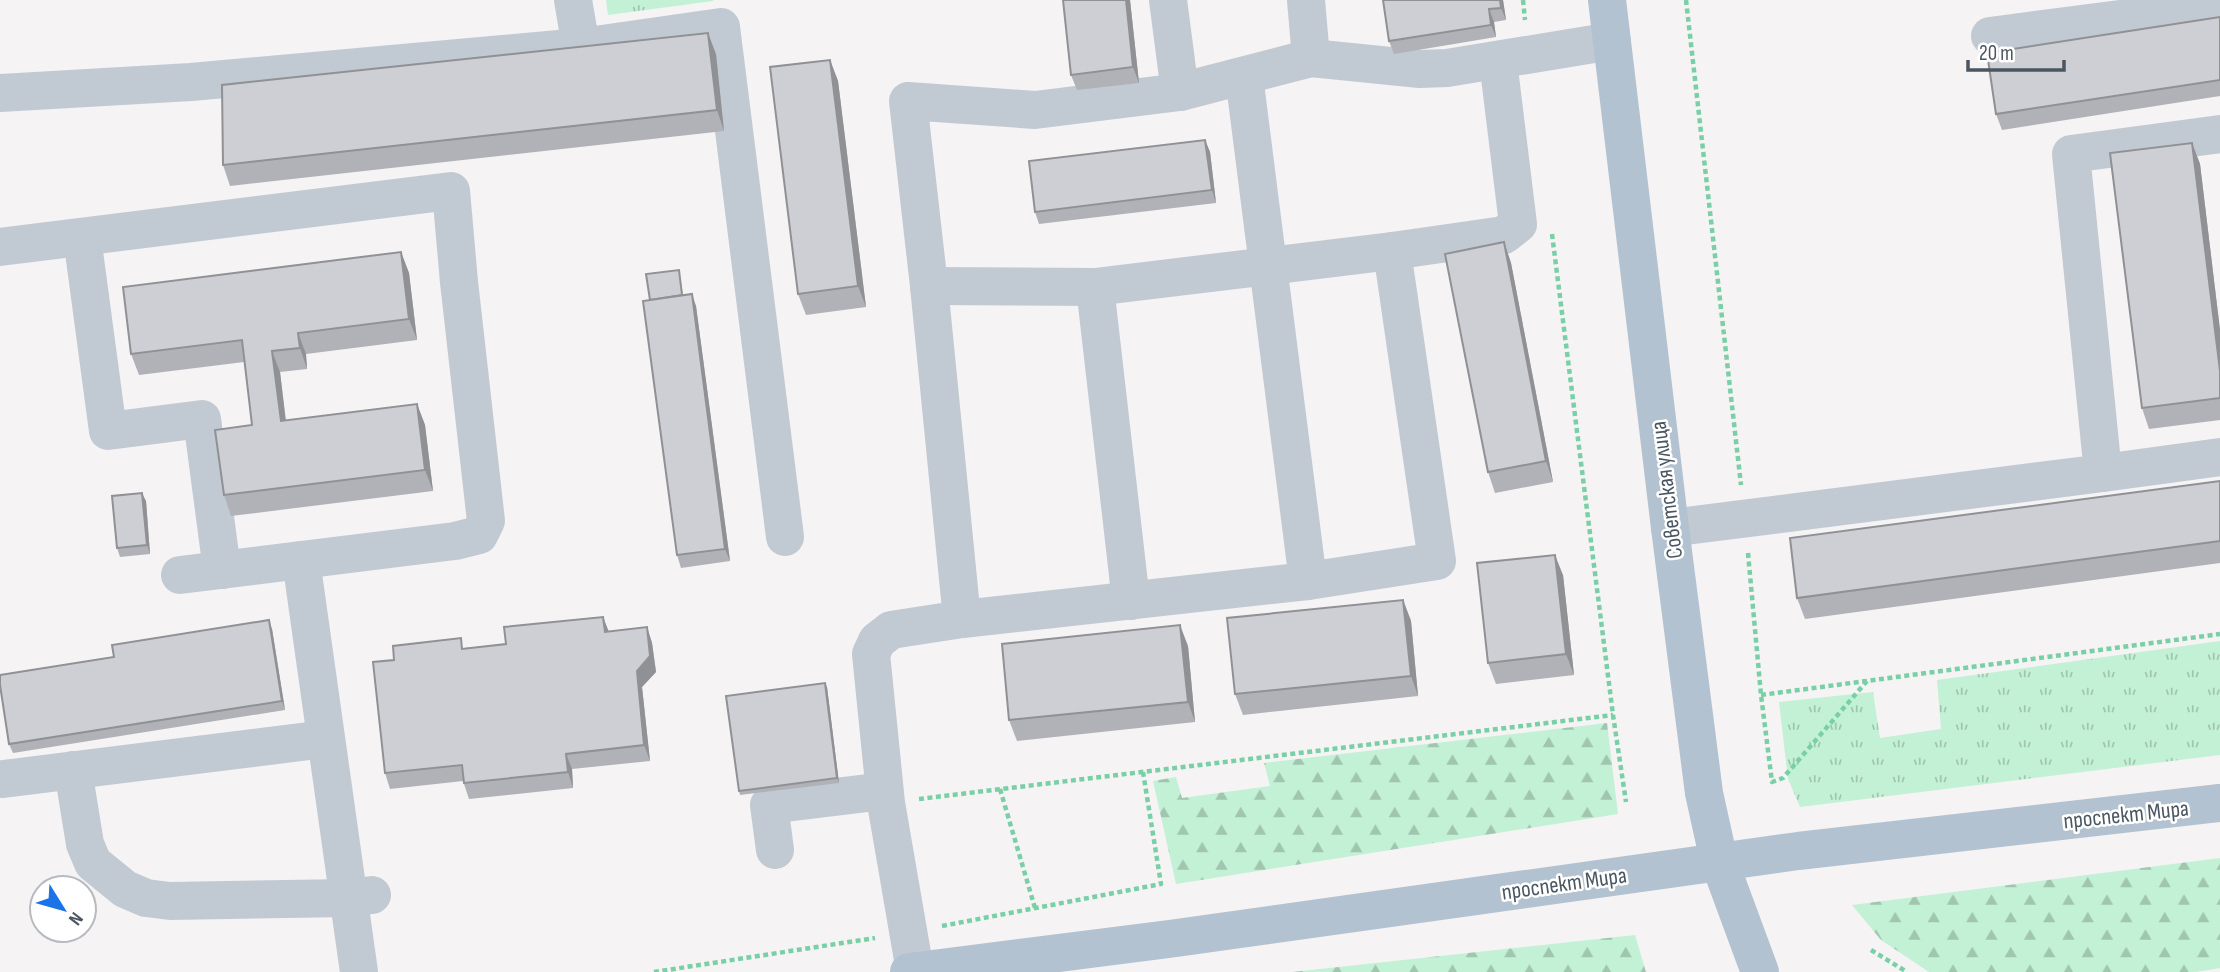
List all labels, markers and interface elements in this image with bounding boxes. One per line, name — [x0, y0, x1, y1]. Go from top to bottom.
scale bar — [1968, 28, 2064, 72]
text: 20 m — [1979, 41, 2014, 66]
street label: Советская улица — [1645, 420, 1689, 560]
street label: проспект Мира — [2062, 794, 2190, 835]
street label: проспект Мира — [1500, 861, 1628, 907]
north arrow — [28, 874, 98, 944]
text: N — [63, 907, 88, 929]

